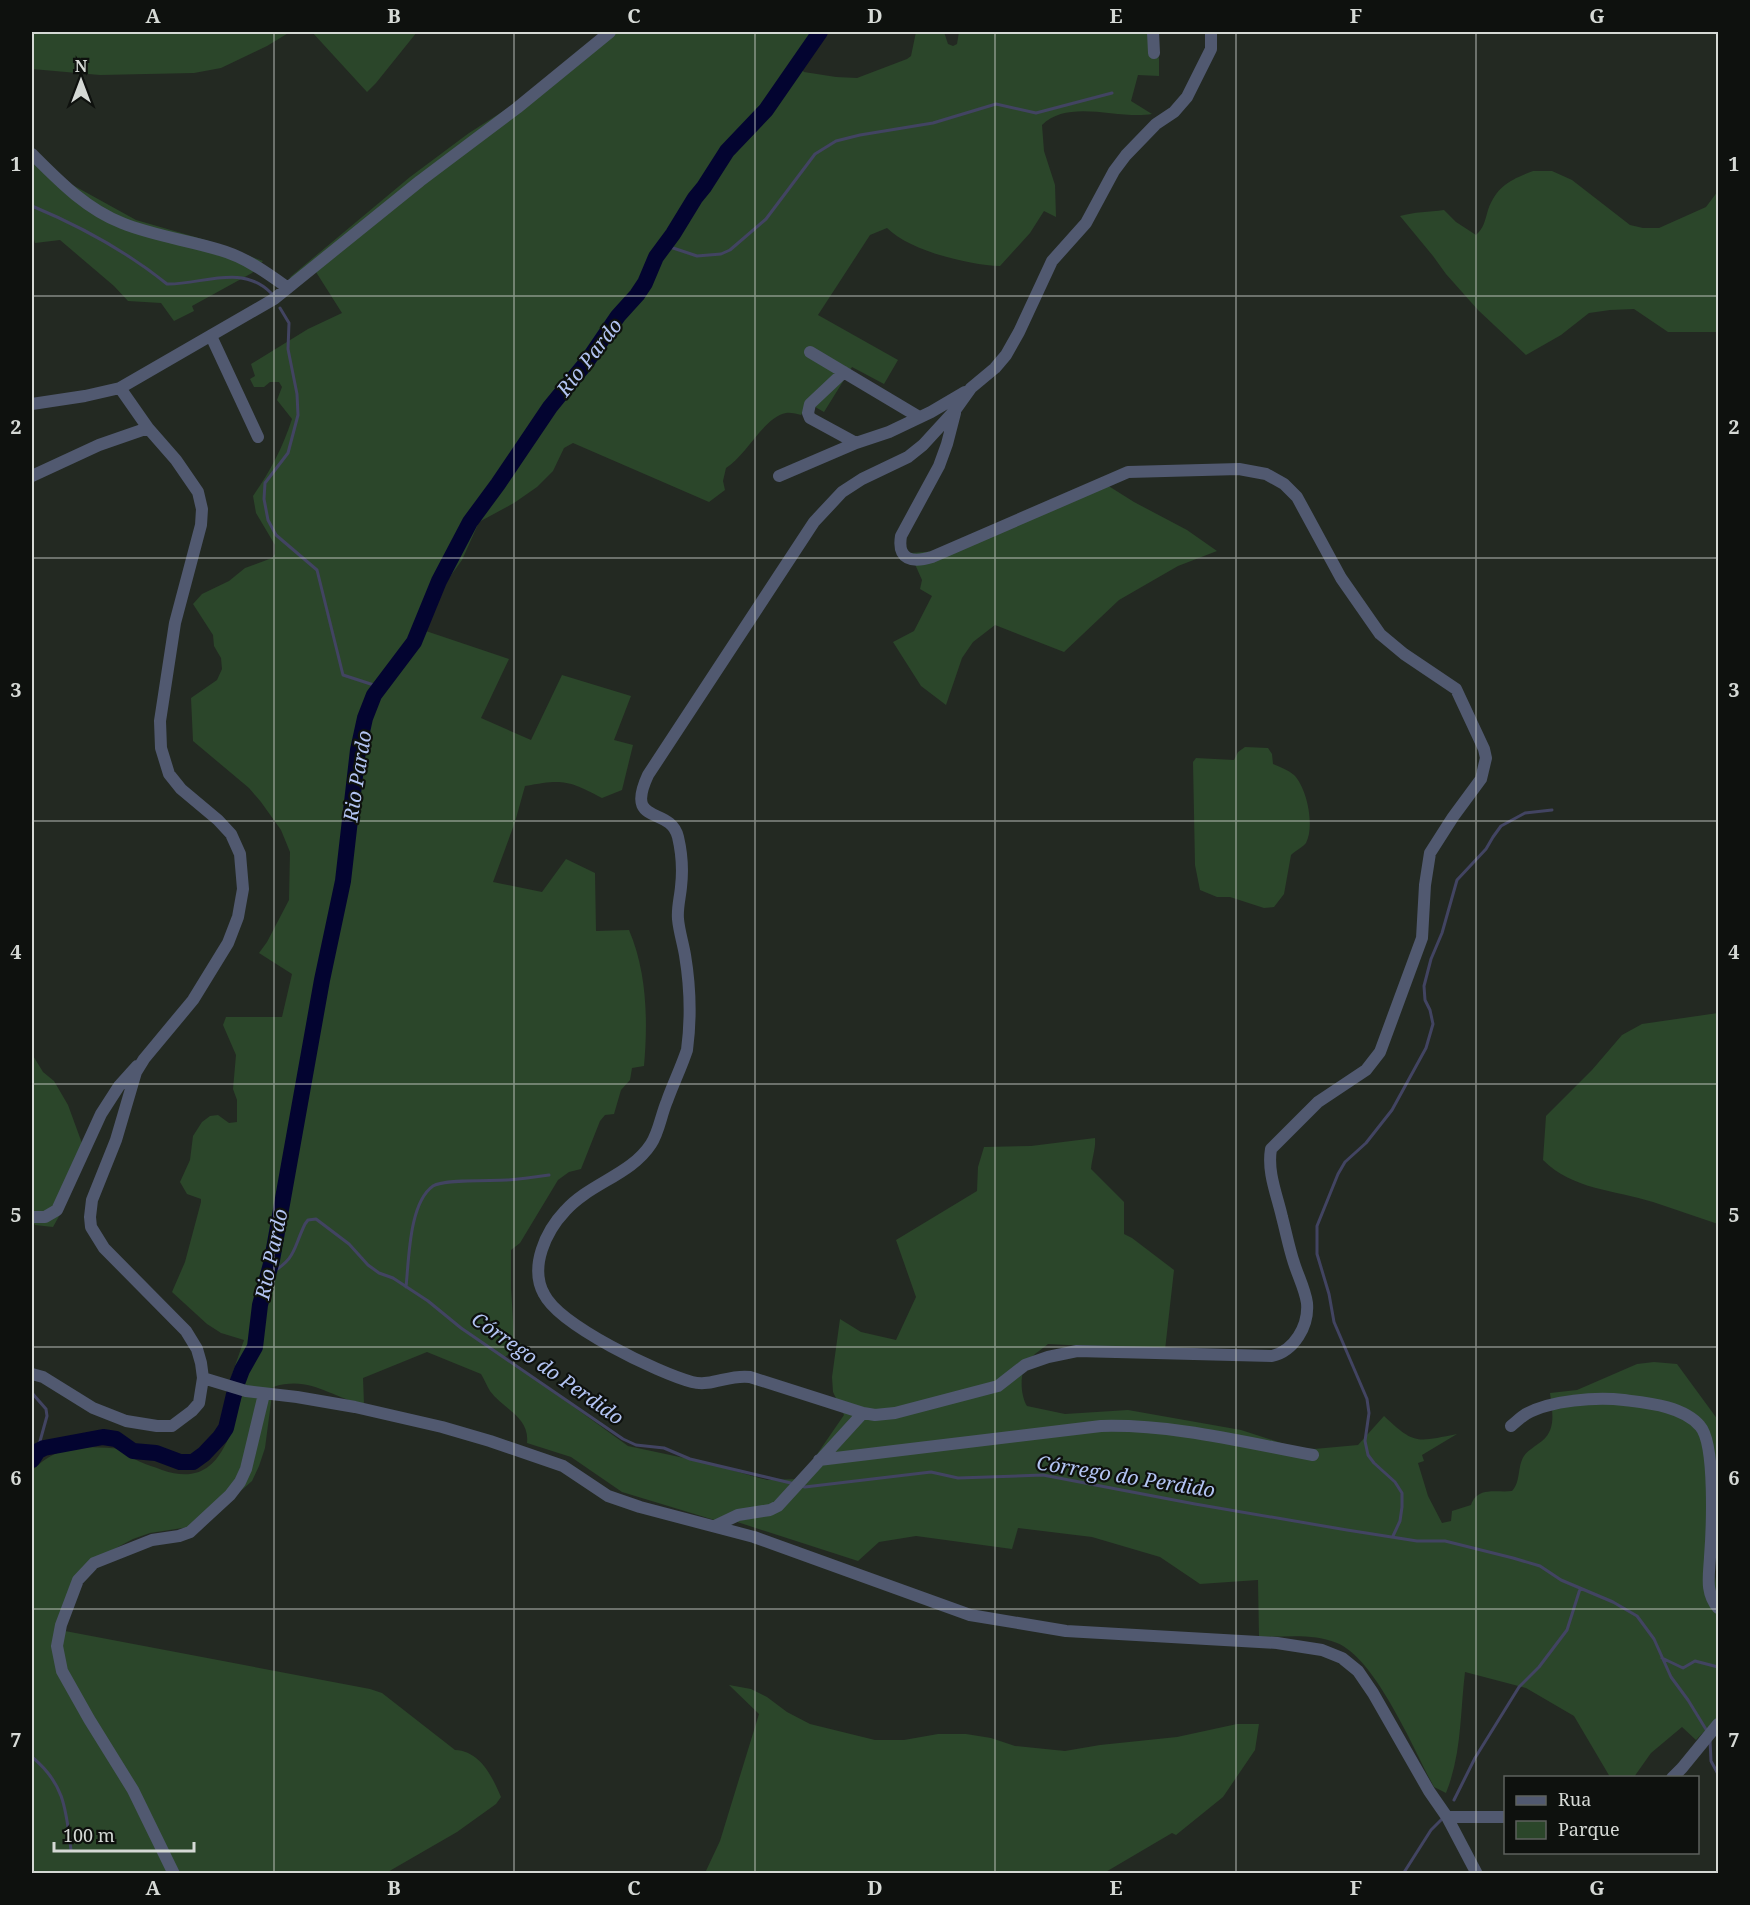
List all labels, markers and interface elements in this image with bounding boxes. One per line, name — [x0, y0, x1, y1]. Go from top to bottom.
text: A — [145, 2, 161, 29]
text: B — [387, 2, 401, 29]
text: C — [627, 2, 641, 29]
text: D — [867, 2, 883, 29]
text: E — [1109, 2, 1123, 29]
text: F — [1350, 2, 1362, 29]
text: G — [1589, 2, 1605, 29]
north arrow — [51, 51, 111, 111]
text: N — [75, 55, 88, 77]
text: 1 — [10, 150, 22, 177]
text: 1 — [1728, 150, 1740, 177]
water label: Rio Pardo — [549, 312, 628, 402]
text: 2 — [10, 413, 22, 440]
text: 2 — [1728, 413, 1740, 440]
text: 3 — [10, 676, 22, 703]
text: 3 — [1728, 676, 1740, 703]
water label: Rio Pardo — [336, 728, 378, 825]
text: 4 — [10, 938, 22, 965]
text: 4 — [1728, 938, 1740, 965]
text: 5 — [10, 1201, 22, 1228]
text: 5 — [1728, 1201, 1740, 1228]
water label: Rio Pardo — [248, 1206, 294, 1303]
water label: Córrego do Perdido — [466, 1305, 630, 1431]
water label: Córrego do Perdido — [1035, 1449, 1217, 1503]
text: 6 — [10, 1464, 22, 1491]
text: 6 — [1728, 1464, 1740, 1491]
text: 7 — [10, 1726, 22, 1753]
text: 7 — [1728, 1726, 1740, 1753]
legend — [1504, 1776, 1699, 1854]
text: Rua — [1558, 1787, 1591, 1811]
scale bar — [54, 1815, 194, 1853]
text: Parque — [1558, 1817, 1620, 1841]
text: 100 m — [63, 1823, 115, 1847]
text: A — [145, 1874, 161, 1901]
text: B — [387, 1874, 401, 1901]
text: C — [627, 1874, 641, 1901]
text: D — [867, 1874, 883, 1901]
text: E — [1109, 1874, 1123, 1901]
text: F — [1350, 1874, 1362, 1901]
text: G — [1589, 1874, 1605, 1901]

